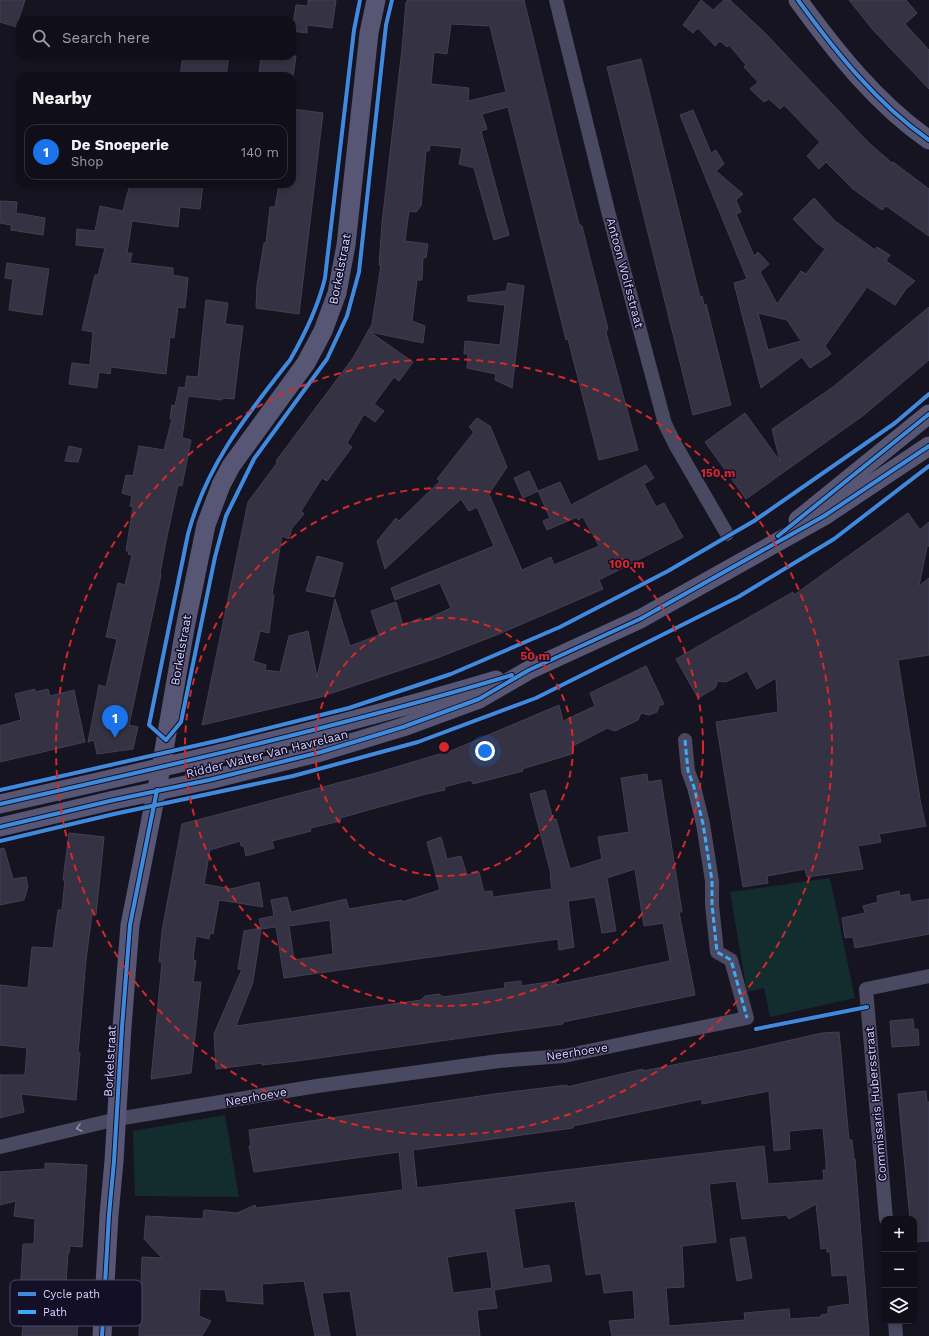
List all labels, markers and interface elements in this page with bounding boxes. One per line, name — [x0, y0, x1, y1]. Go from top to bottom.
search box — [16, 16, 296, 60]
icon: search — [30, 27, 52, 49]
text: Search here — [62, 29, 150, 47]
text: Nearby — [32, 88, 91, 108]
text: De Snoeperie — [71, 136, 169, 154]
text: 1 — [43, 145, 49, 160]
text: 140 m — [241, 145, 279, 160]
text: Shop — [71, 154, 103, 169]
street label: Antoon Wolfsstraat — [604, 216, 646, 330]
street label: Borkelstraat — [326, 233, 354, 305]
text: 150 m — [701, 466, 735, 480]
text: 100 m — [609, 557, 645, 571]
street label: Borkelstraat — [168, 614, 194, 686]
text: 50 m — [520, 649, 550, 663]
pin: 1 — [102, 705, 128, 738]
street label: Ridder Walter Van Havrelaan — [185, 727, 349, 781]
centre of rings — [437, 740, 451, 754]
your location — [475, 741, 495, 761]
street label: Borkelstraat — [101, 1025, 119, 1097]
street label: Commissaris Hubersstraat — [862, 1026, 890, 1182]
street label: Neerhoeve — [545, 1040, 609, 1064]
street label: Neerhoeve — [224, 1085, 288, 1109]
one-way arrow — [76, 1123, 82, 1131]
map controls — [881, 1216, 917, 1324]
button: + — [881, 1216, 917, 1252]
button: − — [881, 1252, 917, 1288]
legend — [10, 1280, 142, 1326]
text: Cycle path — [43, 1288, 100, 1301]
button: layers — [881, 1288, 917, 1324]
text: Path — [43, 1306, 67, 1319]

